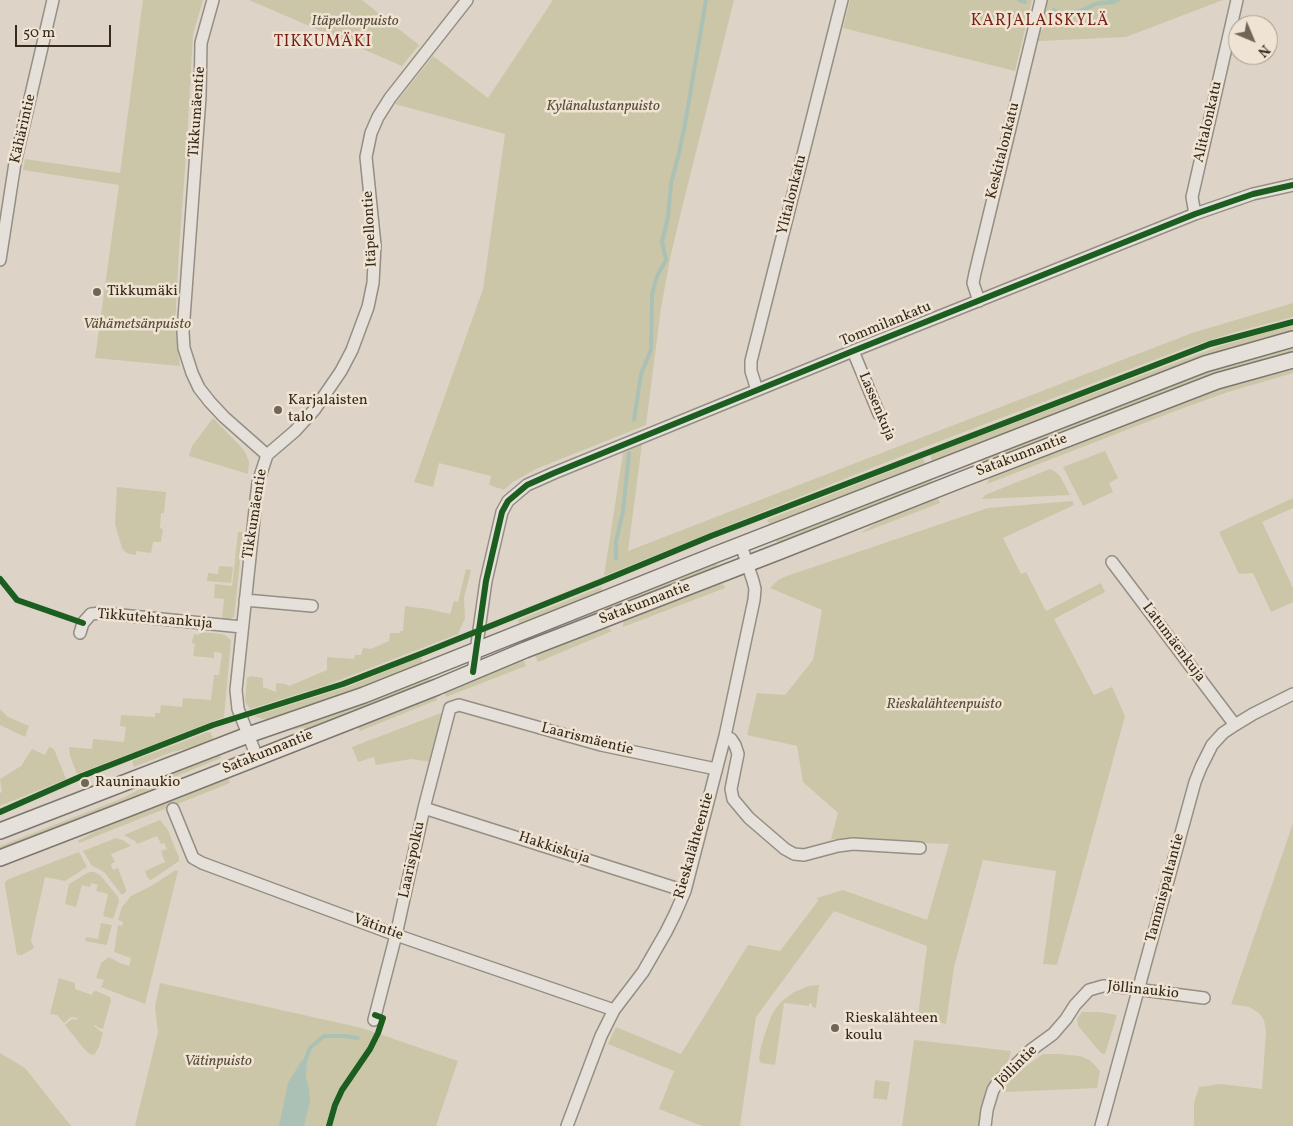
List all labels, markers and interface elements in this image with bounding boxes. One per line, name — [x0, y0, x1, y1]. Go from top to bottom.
district label: KARJALAISKYLÄ — [969, 12, 1111, 32]
park label: Itäpellonpuisto — [311, 13, 399, 31]
scale bar — [18, 15, 114, 47]
north arrow — [1228, 15, 1278, 65]
text: 50 m — [23, 23, 55, 44]
district label: TIKKUMÄKI — [273, 33, 373, 53]
text: N — [1253, 40, 1274, 61]
street label: Tikkumäentie — [186, 66, 210, 158]
street label: Alitalonkatu — [1191, 80, 1227, 164]
street label: Kähärintie — [7, 93, 41, 165]
park label: Kylänalustanpuisto — [546, 98, 660, 116]
street label: Keskitalonkatu — [983, 101, 1025, 201]
street label: Ylitalonkatu — [774, 153, 812, 237]
street label: Itäpellontie — [360, 190, 382, 268]
place label: Tikkumäki — [107, 283, 178, 301]
marker: Tikkumäki — [91, 286, 103, 298]
street label: Tommilankatu — [838, 299, 934, 351]
park label: Vähämetsänpuisto — [83, 316, 191, 334]
street label: Lassenkuja — [853, 370, 899, 444]
place label: Karjalaisten talo — [288, 392, 368, 427]
marker: Karjalaisten talo — [272, 404, 284, 416]
street label: Satakunnantie — [974, 430, 1070, 482]
street label: Tikkumäentie — [240, 468, 272, 560]
street label: Satakunnantie — [597, 578, 693, 630]
street label: Latumäenkuja — [1137, 600, 1209, 686]
street label: Tikkutehtaankuja — [96, 606, 214, 634]
park label: Rieskalähteenpuisto — [886, 696, 1002, 714]
street label: Laarismäentie — [539, 720, 635, 760]
street label: Satakunnantie — [220, 727, 316, 779]
place label: Rauninaukio — [95, 774, 180, 792]
marker: Rauninaukio — [79, 777, 91, 789]
street label: Rieskalähteentie — [671, 791, 719, 901]
street label: Laarispolku — [396, 820, 430, 900]
street label: Hakkiskuja — [516, 829, 592, 869]
street label: Tammispaltantie — [1143, 832, 1189, 944]
street label: Vätintie — [350, 911, 406, 945]
street label: Jöllinaukio — [1106, 978, 1180, 1004]
place label: Rieskalähteen koulu — [845, 1010, 938, 1045]
marker: Rieskalähteen koulu — [829, 1022, 841, 1034]
street label: Jöllintie — [992, 1042, 1042, 1092]
park label: Vätinpuisto — [184, 1053, 252, 1071]

